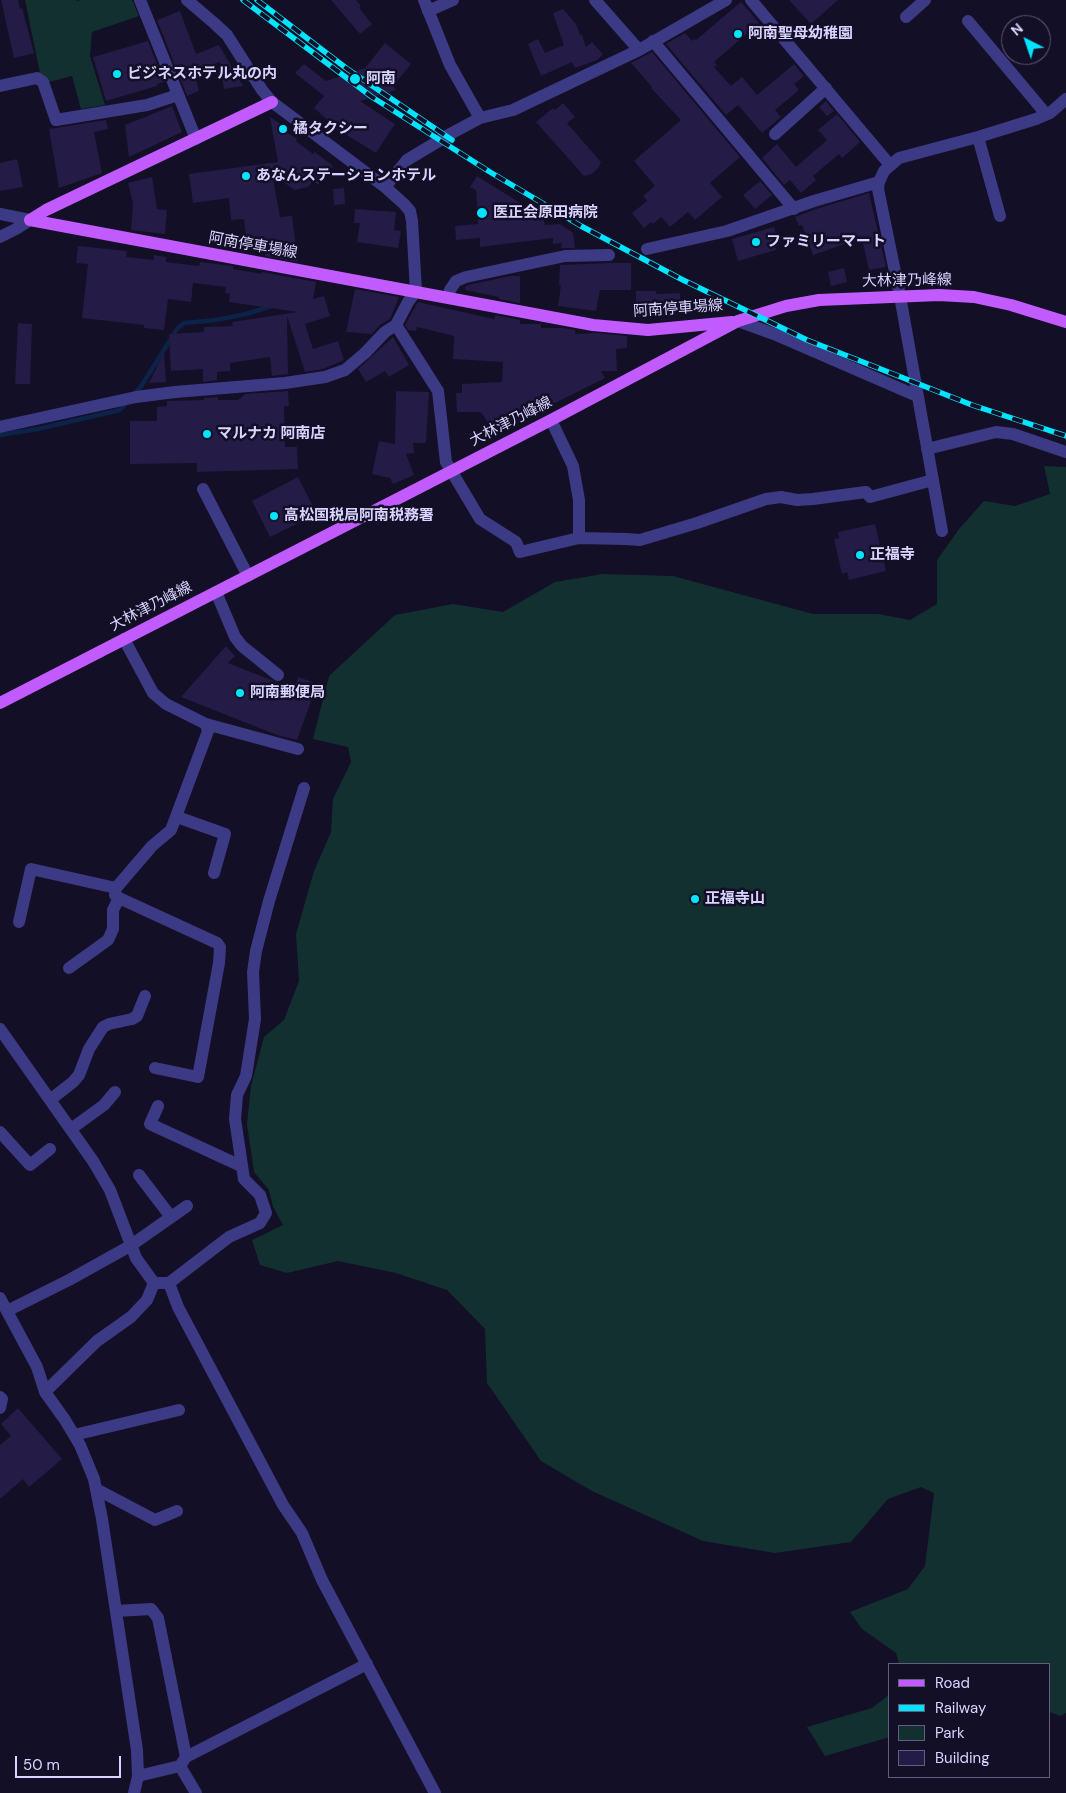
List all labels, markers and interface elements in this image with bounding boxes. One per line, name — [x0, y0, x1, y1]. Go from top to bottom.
north arrow — [1001, 15, 1051, 65]
text: N — [1007, 19, 1027, 40]
place label: 阿南聖母幼稚園 — [748, 25, 853, 43]
marker: 阿南聖母幼稚園 — [732, 28, 744, 40]
place label: ビジネスホテル丸の内 — [127, 65, 277, 83]
marker: ビジネスホテル丸の内 — [111, 68, 123, 80]
place label: 阿南 — [366, 70, 396, 88]
marker: 阿南 — [348, 72, 362, 86]
place label: 橘タクシー — [293, 120, 368, 138]
marker: 橘タクシー — [277, 123, 289, 135]
place label: あなんステーションホテル — [256, 167, 436, 185]
marker: あなんステーションホテル — [240, 170, 252, 182]
place label: 医正会原田病院 — [493, 204, 598, 222]
marker: 医正会原田病院 — [475, 206, 489, 220]
street label: 阿南停車場線 — [207, 229, 299, 263]
place label: ファミリーマート — [766, 233, 886, 251]
marker: ファミリーマート — [750, 236, 762, 248]
street label: 大林津乃峰線 — [862, 271, 952, 291]
street label: 阿南停車場線 — [632, 297, 724, 321]
street label: 大林津乃峰線 — [467, 394, 555, 450]
place label: マルナカ 阿南店 — [217, 425, 326, 443]
marker: マルナカ 阿南店 — [201, 428, 213, 440]
place label: 高松国税局阿南税務署 — [284, 507, 434, 525]
marker: 高松国税局阿南税務署 — [268, 510, 280, 522]
place label: 正福寺 — [870, 546, 915, 564]
marker: 正福寺 — [854, 549, 866, 561]
street label: 大林津乃峰線 — [107, 579, 195, 635]
place label: 阿南郵便局 — [250, 684, 325, 702]
marker: 阿南郵便局 — [234, 687, 246, 699]
place label: 正福寺山 — [705, 890, 765, 908]
marker: 正福寺山 — [689, 893, 701, 905]
legend — [888, 1663, 1051, 1778]
text: Road — [935, 1673, 970, 1693]
text: Railway — [935, 1698, 986, 1718]
text: Park — [935, 1723, 965, 1743]
scale bar — [18, 1746, 124, 1778]
text: Building — [935, 1748, 990, 1768]
text: 50 m — [23, 1755, 60, 1775]

